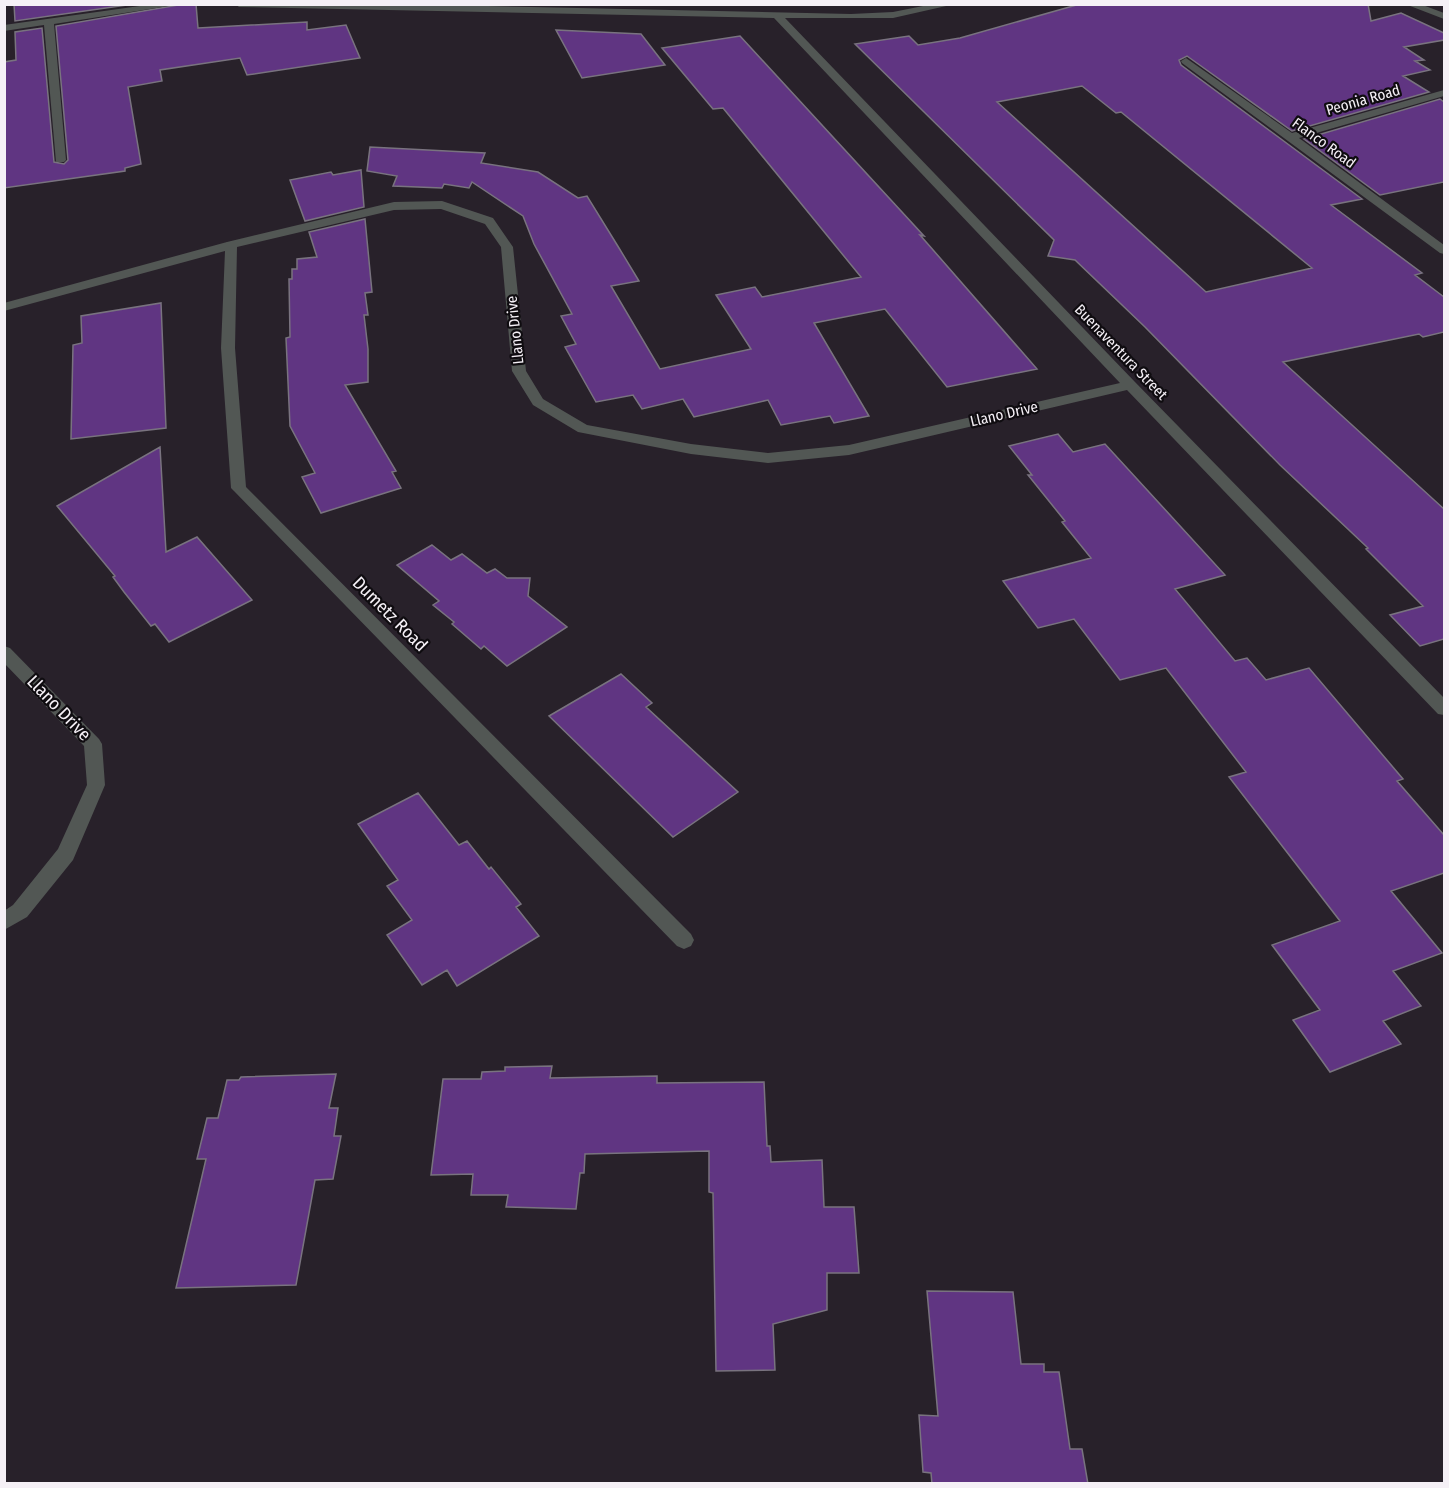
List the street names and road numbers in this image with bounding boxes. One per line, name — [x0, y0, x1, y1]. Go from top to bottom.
street label: Peonia Road — [1324, 81, 1402, 119]
street label: Flanco Road — [1289, 114, 1359, 172]
street label: Llano Drive — [502, 295, 528, 365]
street label: Buenaventura Street — [1071, 301, 1171, 404]
street label: Llano Drive — [968, 397, 1040, 431]
street label: Dumetz Road — [348, 572, 432, 656]
street label: Llano Drive — [22, 671, 96, 745]

